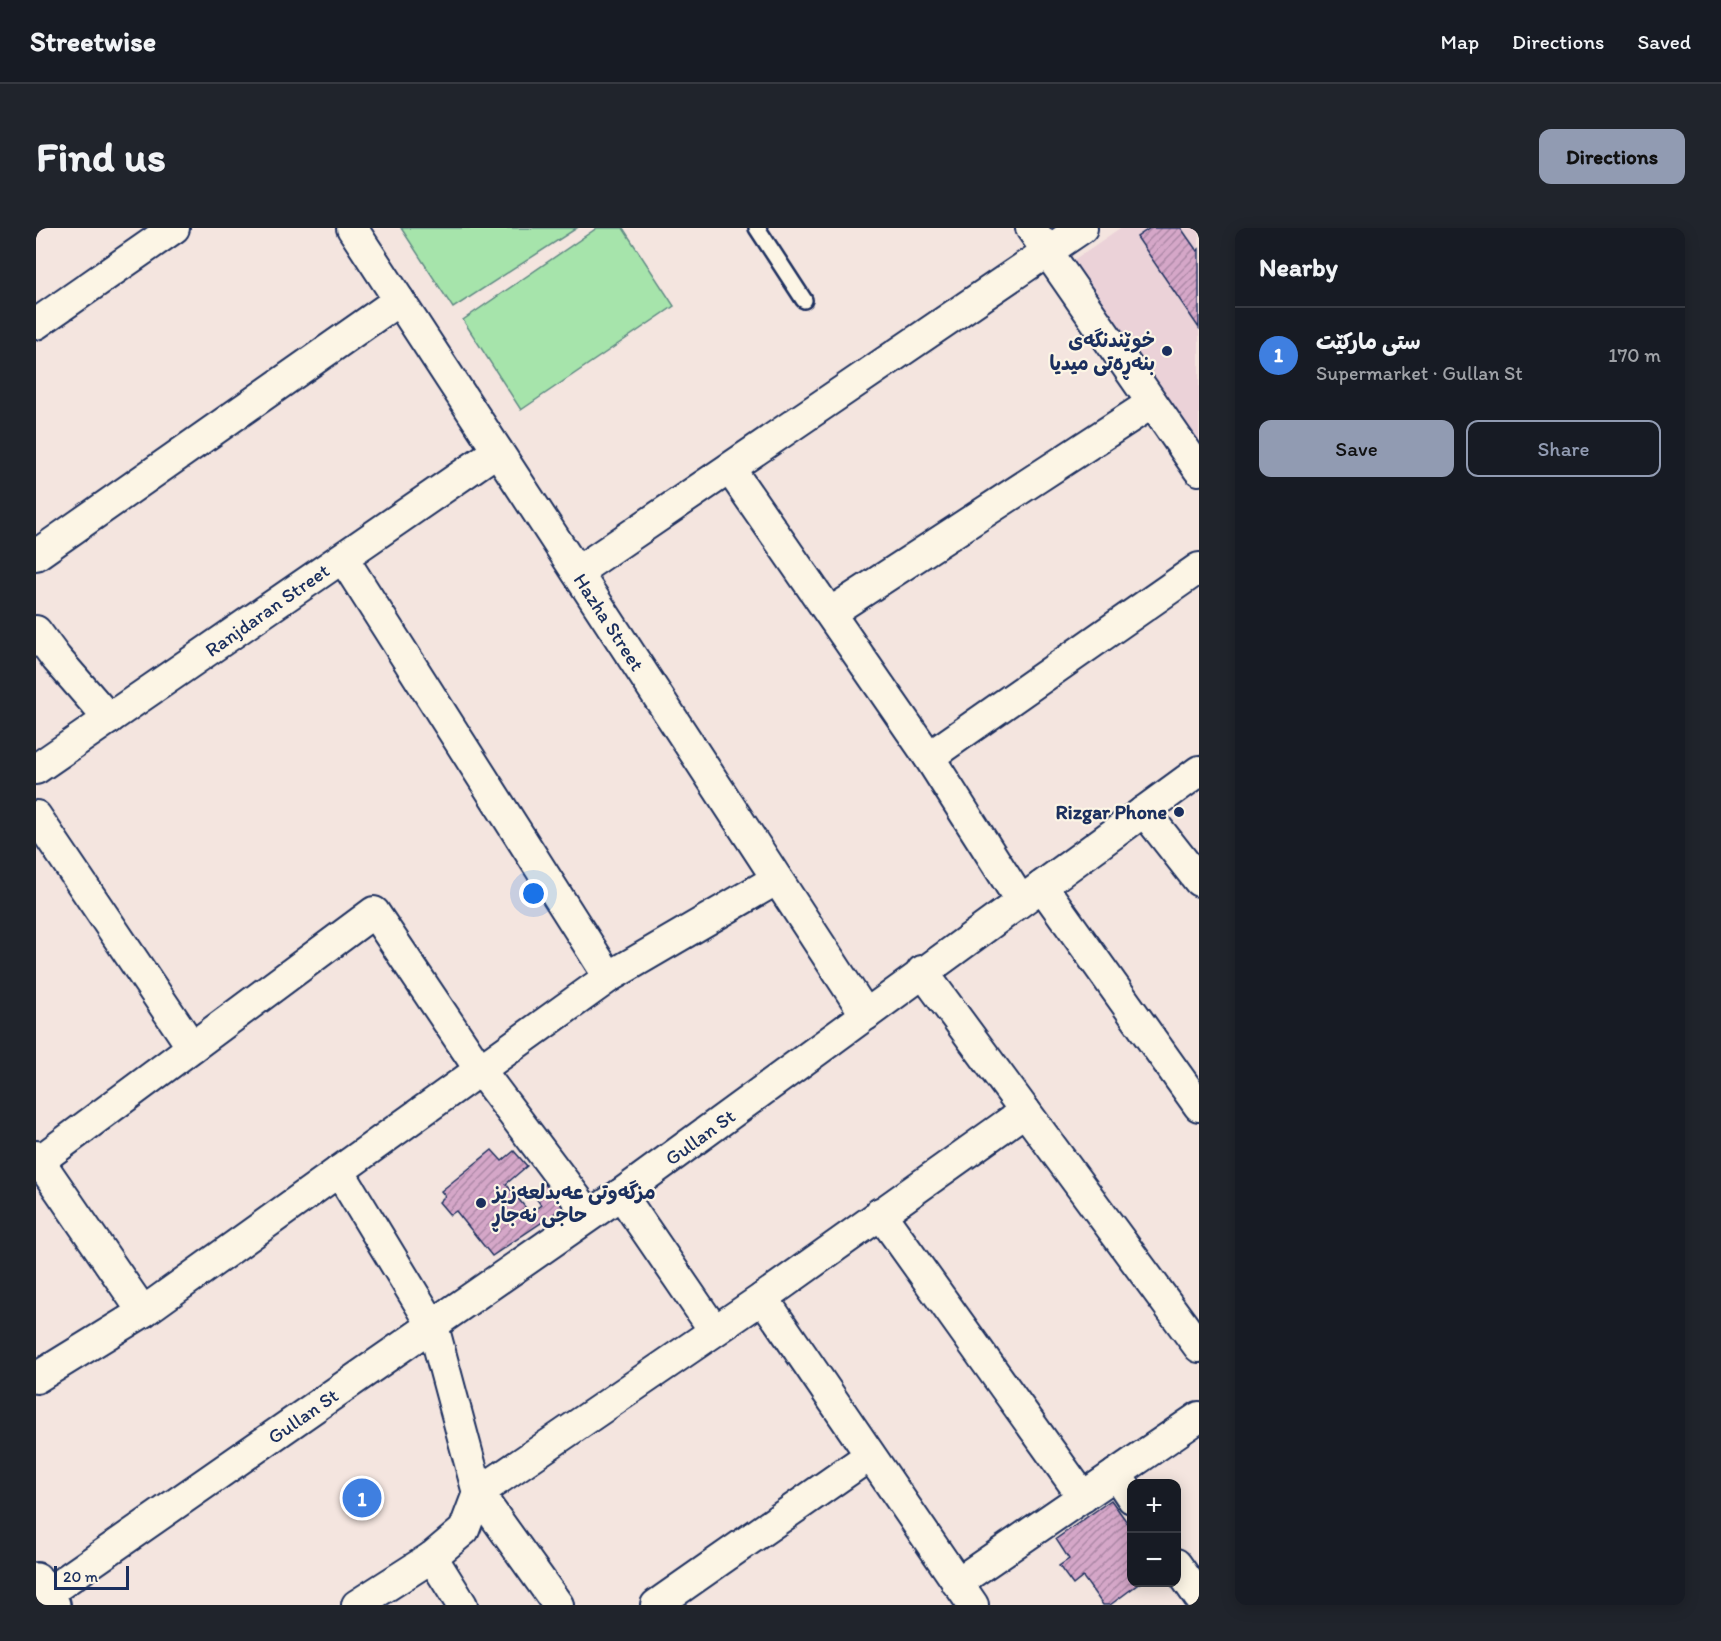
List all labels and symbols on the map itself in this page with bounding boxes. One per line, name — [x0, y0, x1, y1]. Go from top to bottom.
place label: خوێندنگەی بنەڕەتی میدیا — [1050, 328, 1155, 380]
marker: خوێندنگەی بنەڕەتی میدیا — [1160, 344, 1174, 358]
street label: Ranjdaran Street — [200, 558, 334, 662]
street label: Hazha Street — [569, 569, 650, 676]
place label: Rizgar Phone — [1056, 800, 1167, 825]
marker: Rizgar Phone — [1172, 805, 1186, 819]
your location — [519, 879, 548, 908]
street label: Gullan St — [660, 1104, 740, 1170]
place label: مزگەوتی عەبدلعەزیز حاجی نەجاڕ — [491, 1180, 656, 1232]
marker: مزگەوتی عەبدلعەزیز حاجی نەجاڕ — [474, 1196, 488, 1210]
street label: Gullan St — [263, 1383, 343, 1449]
pin: 1 — [342, 1476, 382, 1520]
scale bar — [54, 1563, 129, 1590]

